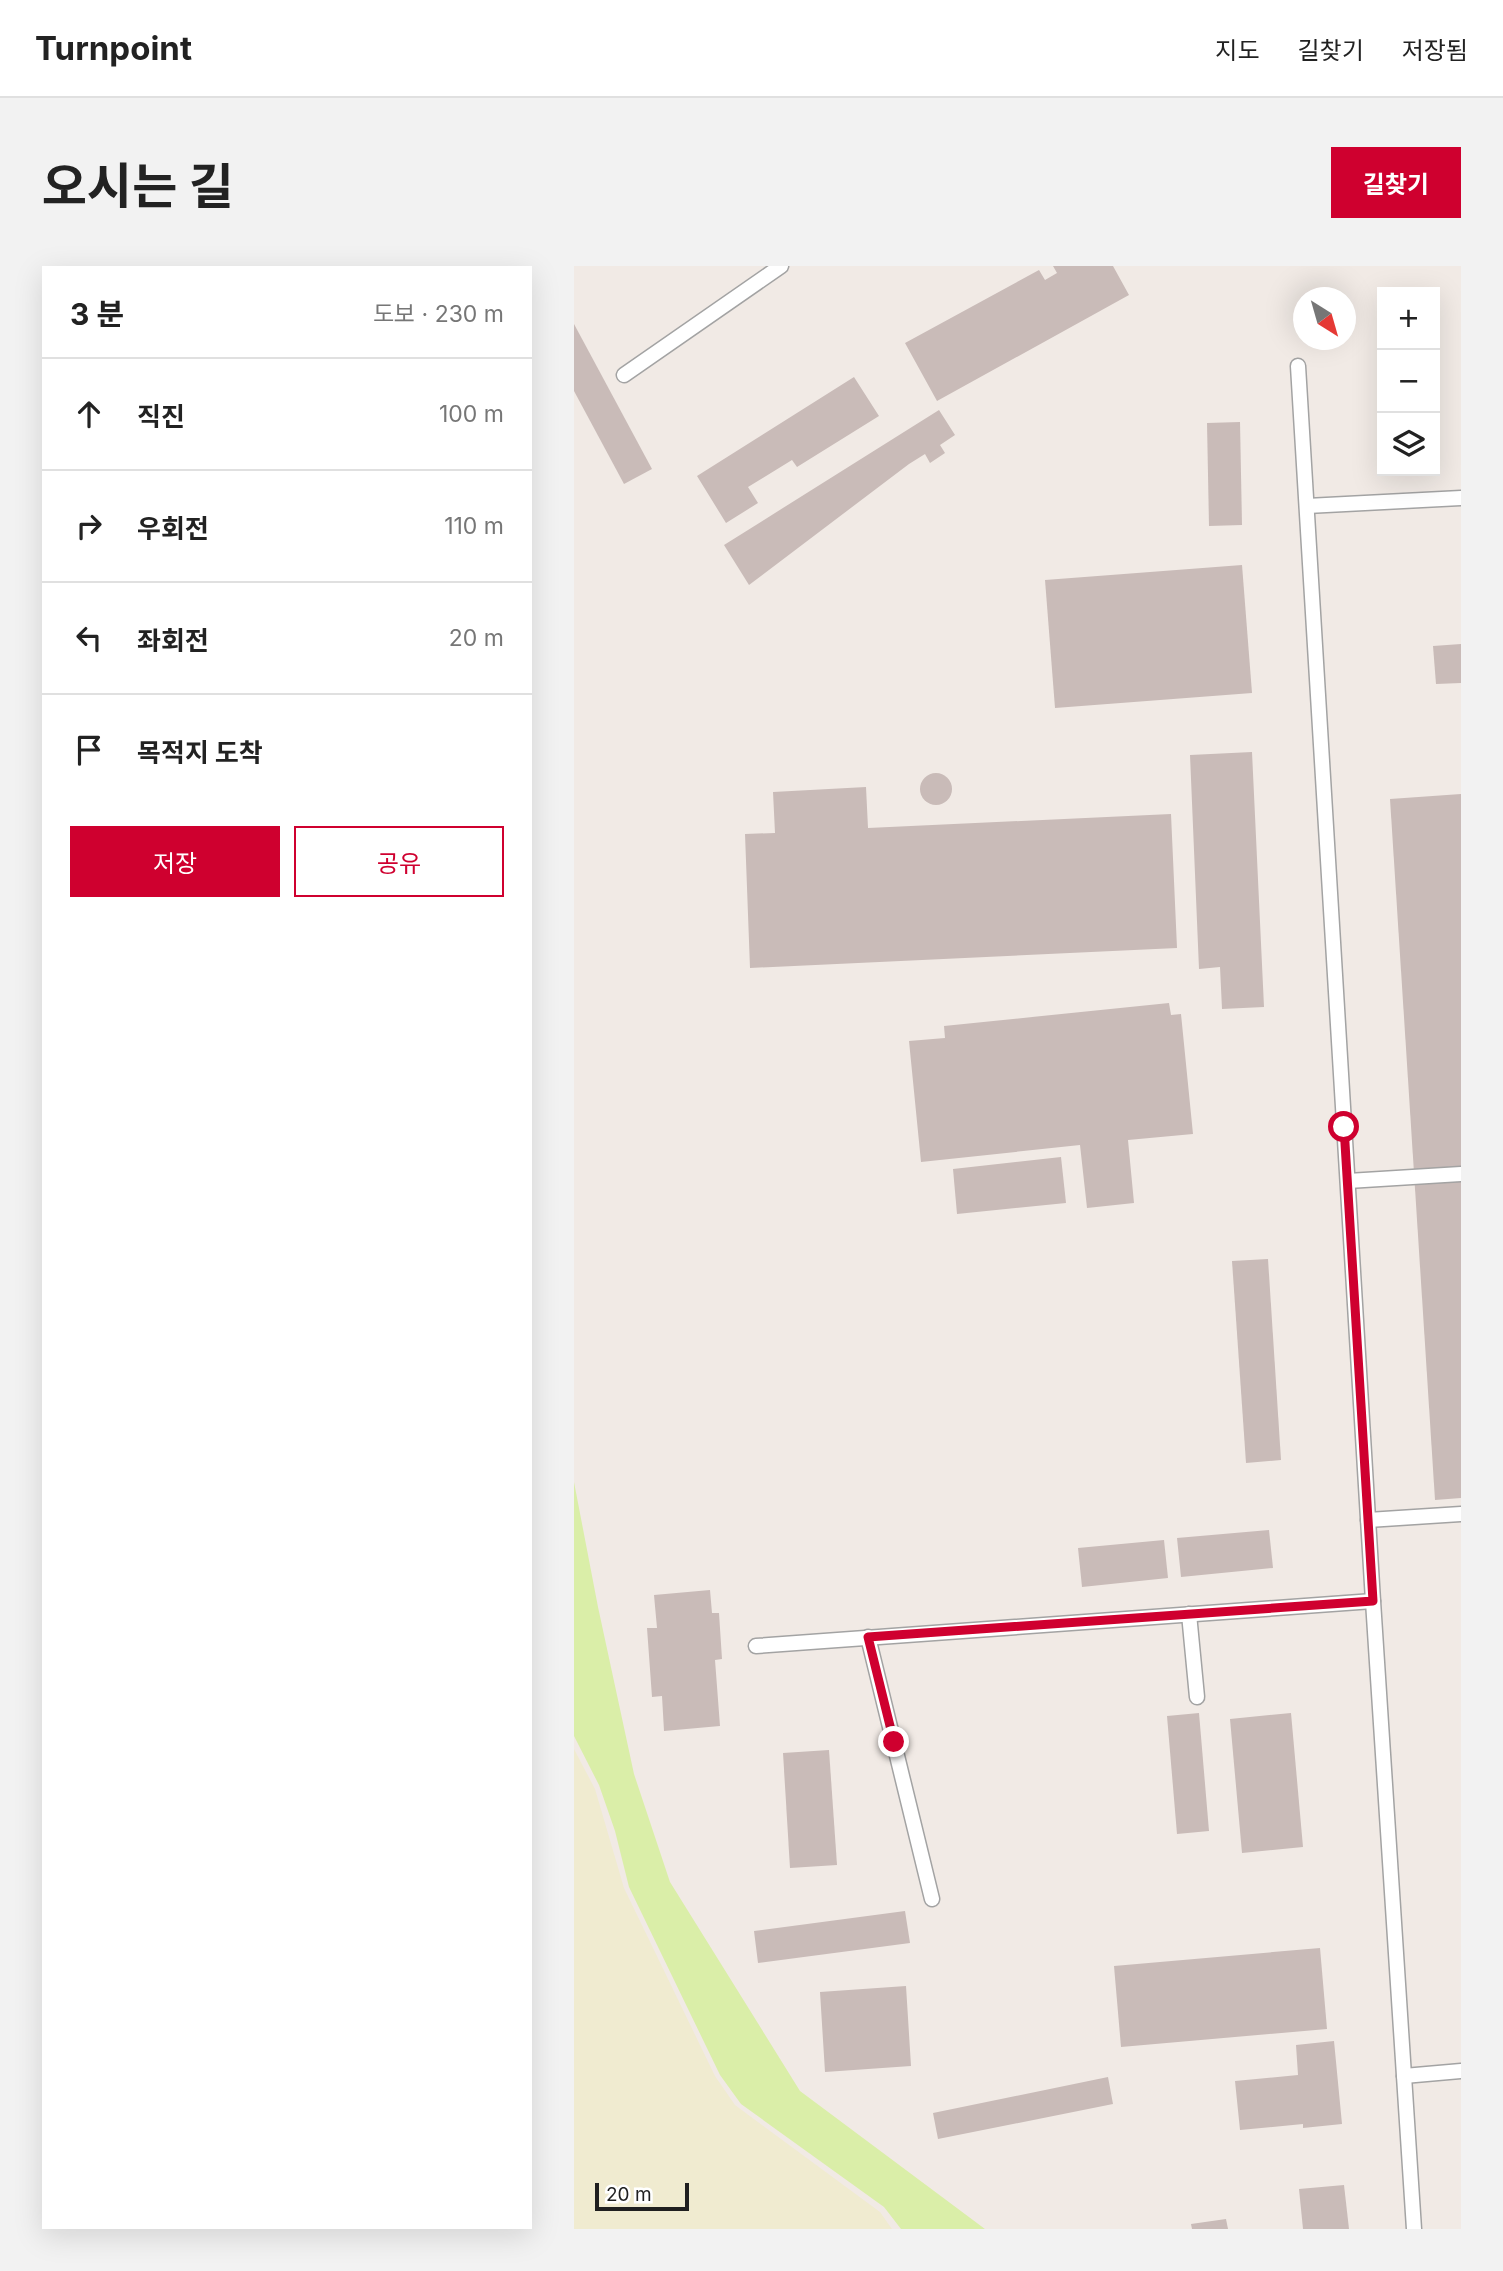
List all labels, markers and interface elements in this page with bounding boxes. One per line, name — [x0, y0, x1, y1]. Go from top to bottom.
text: Turnpoint — [35, 28, 192, 68]
text: 지도 — [1215, 36, 1260, 65]
text: 길찾기 — [1298, 36, 1364, 65]
text: 저장됨 — [1402, 36, 1468, 65]
button: 길찾기 — [1331, 147, 1461, 218]
text: 오시는 길 — [42, 157, 234, 216]
north arrow — [1293, 287, 1356, 350]
map controls — [1377, 287, 1440, 476]
button: + — [1377, 287, 1440, 350]
text: 3 분 — [70, 296, 124, 332]
text: 도보 · 230 m — [373, 300, 504, 328]
button: − — [1377, 350, 1440, 413]
icon: ahead — [70, 395, 108, 433]
text: 100 m — [439, 400, 504, 428]
text: 직진 — [137, 401, 185, 432]
button: layers — [1377, 413, 1440, 476]
icon: right — [70, 507, 108, 545]
text: 110 m — [444, 512, 504, 540]
text: 우회전 — [137, 513, 209, 544]
icon: left — [70, 619, 108, 657]
text: 20 m — [449, 624, 504, 652]
text: 좌회전 — [137, 625, 209, 656]
icon: arrive — [70, 731, 108, 769]
text: 목적지 도착 — [137, 737, 263, 768]
button: 저장 — [70, 826, 280, 897]
button: 공유 — [294, 826, 504, 897]
route start — [1328, 1111, 1359, 1142]
route end — [878, 1726, 909, 1757]
scale bar — [595, 2180, 690, 2212]
text: 20 m — [606, 2183, 652, 2206]

